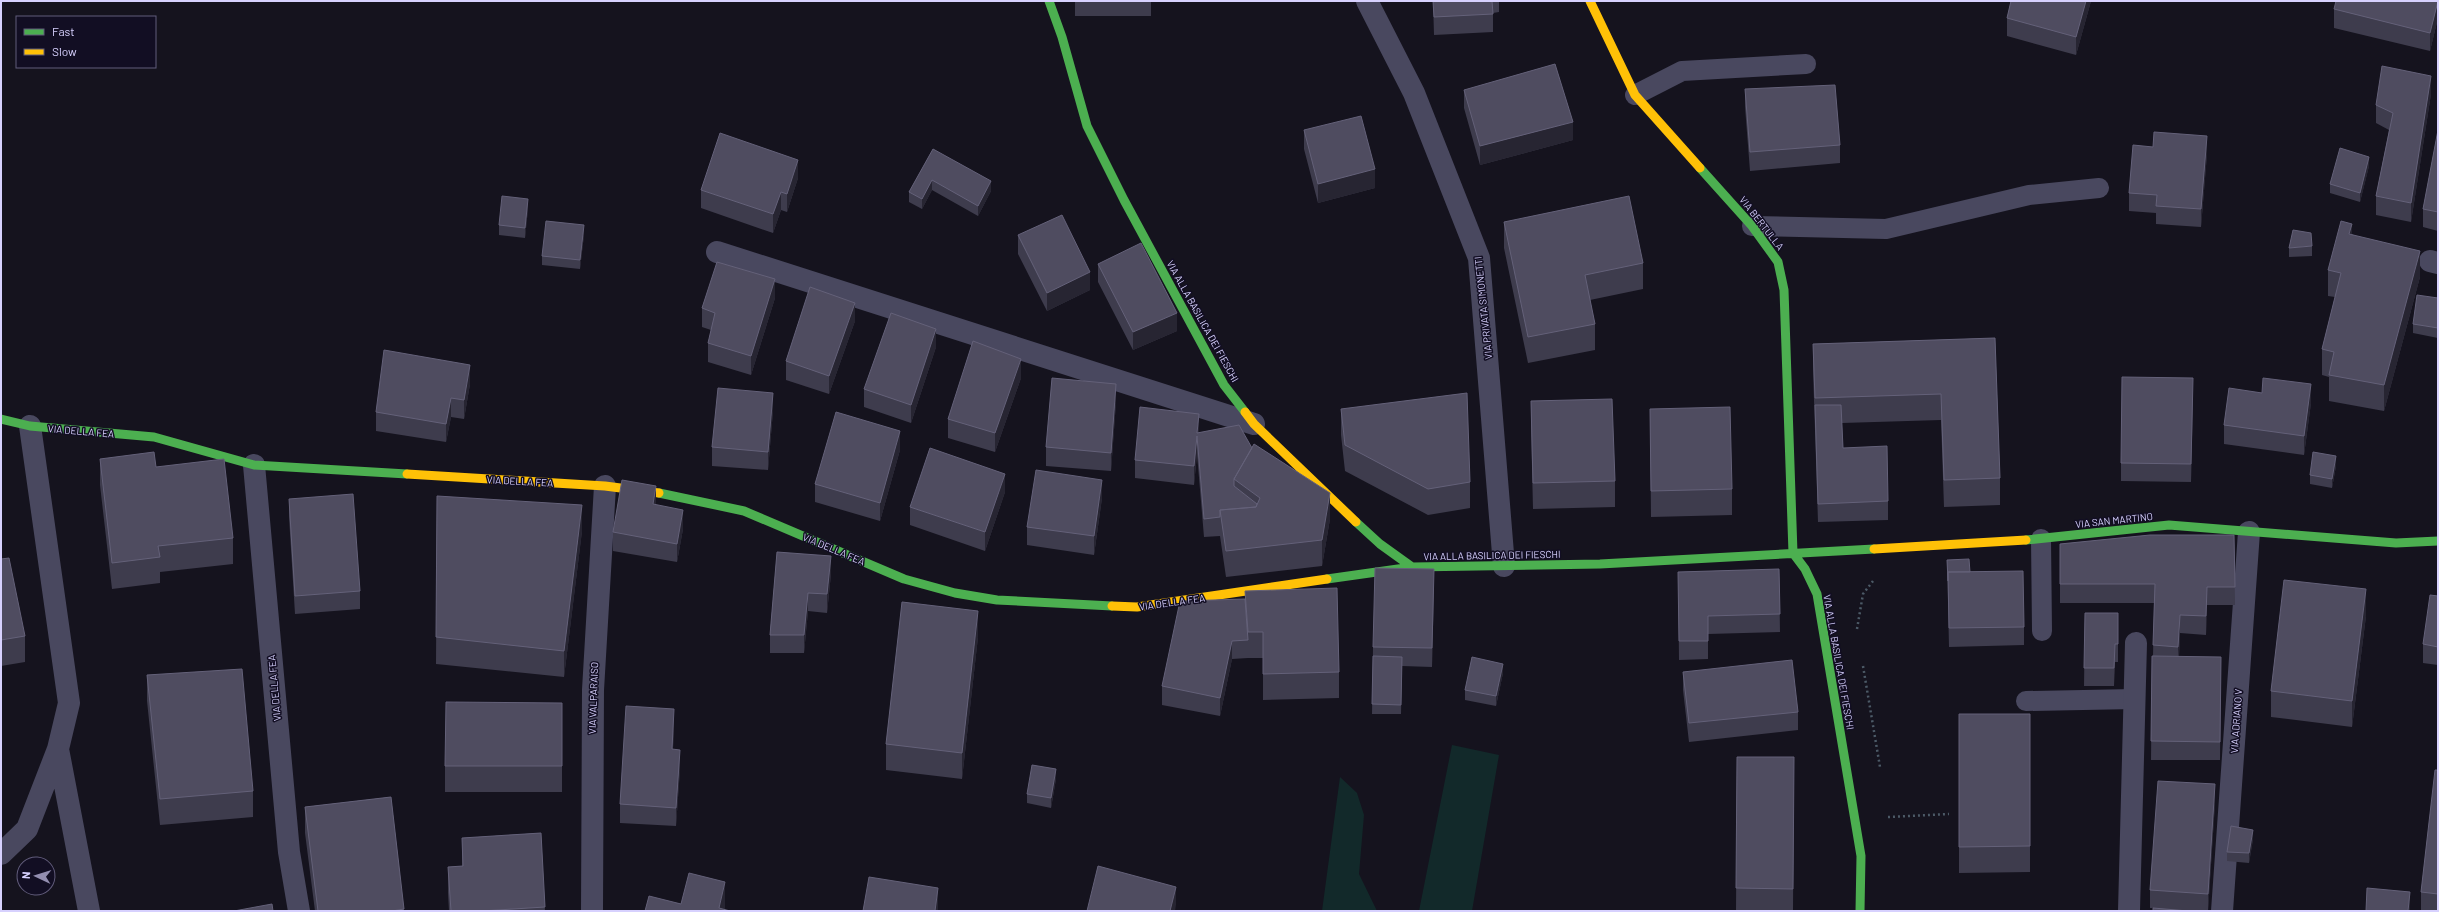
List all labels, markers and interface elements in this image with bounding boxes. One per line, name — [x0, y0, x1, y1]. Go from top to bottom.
legend — [16, 16, 156, 68]
text: Fast — [52, 24, 75, 38]
text: Slow — [52, 44, 77, 58]
street label: VIA BERTULLA — [1737, 194, 1787, 252]
street label: VIA PRIVATA SIMONETTI — [1472, 256, 1494, 360]
street label: VIA ALLA BASILICA DEI FIESCHI — [1164, 258, 1242, 384]
street label: VIA DELLA FEA — [47, 422, 115, 440]
street label: VIA DELLA FEA — [487, 473, 553, 489]
street label: VIA SAN MARTINO — [2075, 510, 2153, 530]
street label: VIA DELLA FEA — [801, 530, 867, 568]
street label: VIA ALLA BASILICA DEI FIESCHI — [1423, 548, 1561, 562]
street label: VIA DELLA FEA — [1138, 591, 1206, 613]
street label: VIA ALLA BASILICA DEI FIESCHI — [1821, 593, 1857, 731]
street label: VIA DELLA FEA — [265, 654, 283, 722]
street label: VIA VALPARAISO — [586, 662, 600, 734]
street label: VIA ADRIANO V — [2228, 688, 2244, 754]
north arrow — [16, 856, 56, 896]
text: N — [19, 871, 32, 879]

